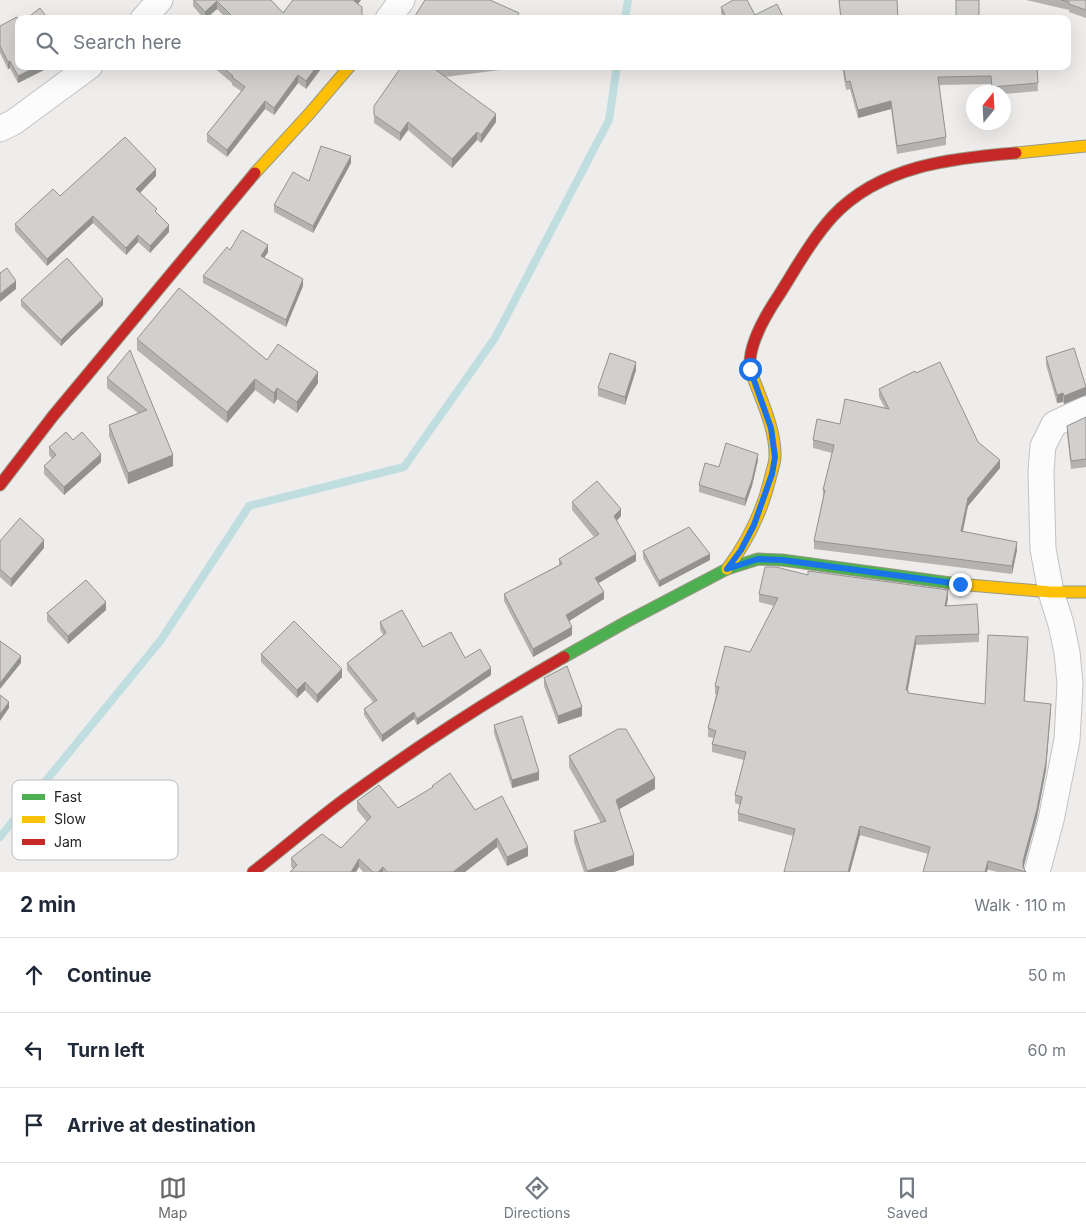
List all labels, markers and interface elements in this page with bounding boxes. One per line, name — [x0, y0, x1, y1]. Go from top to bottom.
search box — [15, 15, 1071, 70]
icon: search — [33, 29, 61, 57]
text: Search here — [73, 31, 182, 54]
north arrow — [966, 85, 1011, 130]
route start — [739, 358, 762, 381]
route end — [949, 573, 972, 596]
legend — [12, 780, 178, 860]
text: Fast — [54, 788, 82, 805]
text: Slow — [54, 810, 86, 827]
text: Jam — [54, 833, 82, 850]
text: 2 min — [20, 892, 76, 917]
text: Walk · 110 m — [974, 895, 1066, 915]
icon: ahead — [20, 961, 48, 989]
text: Continue — [67, 964, 152, 987]
text: 50 m — [1028, 965, 1066, 985]
icon: left — [20, 1036, 48, 1064]
text: Turn left — [67, 1039, 145, 1062]
text: 60 m — [1027, 1040, 1066, 1060]
icon: arrive — [20, 1111, 48, 1139]
text: Arrive at destination — [67, 1114, 256, 1137]
tab: Map — [158, 1174, 187, 1221]
tab: Directions — [504, 1174, 570, 1221]
tab: Saved — [887, 1174, 928, 1221]

